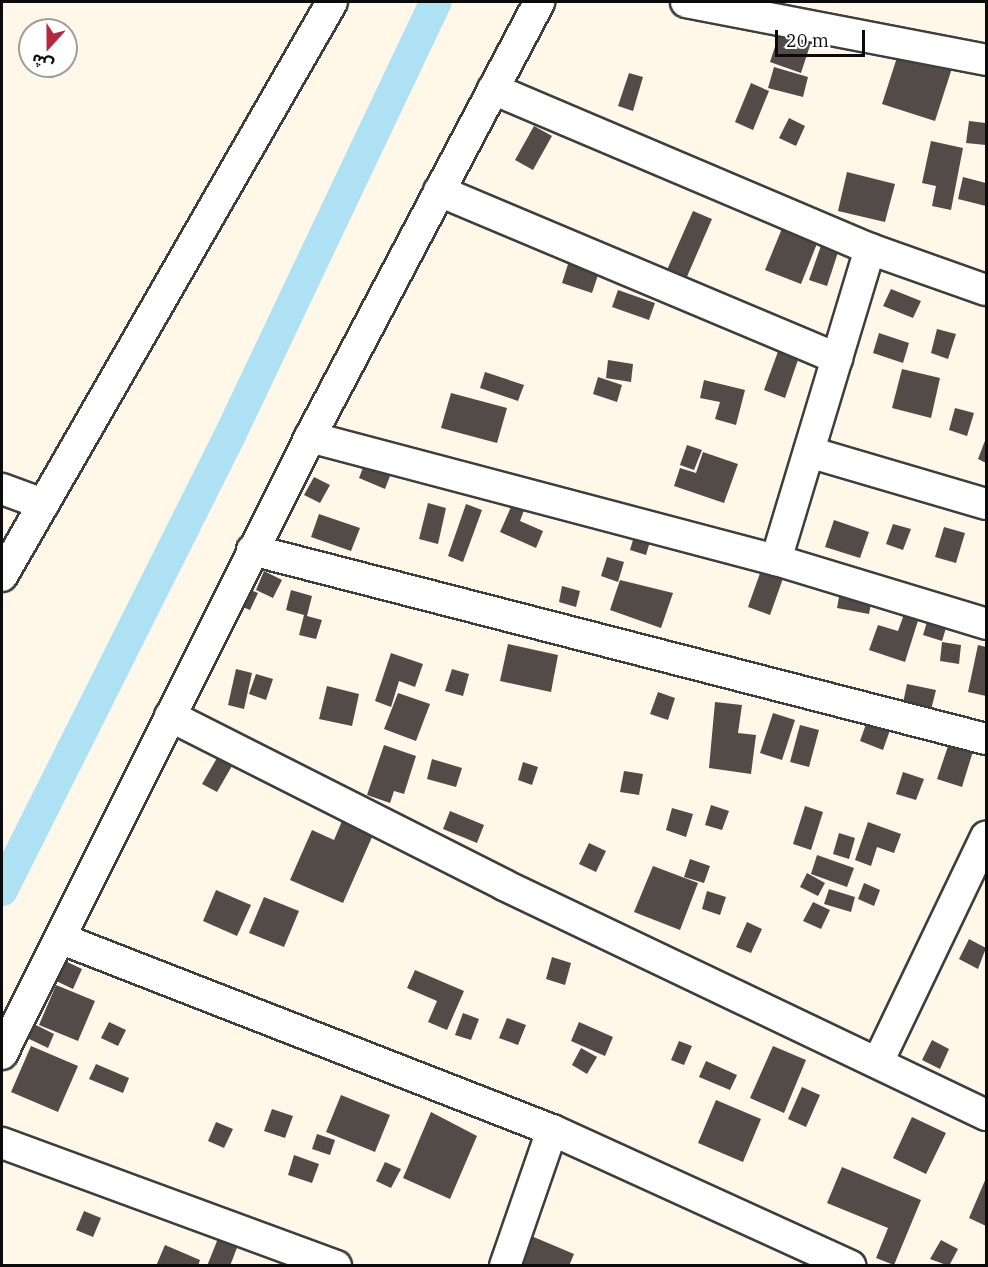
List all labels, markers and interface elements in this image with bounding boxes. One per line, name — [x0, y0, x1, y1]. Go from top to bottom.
north arrow — [18, 18, 78, 78]
scale bar — [778, 18, 868, 56]
text: 20 m — [786, 29, 829, 52]
text: ش — [28, 50, 56, 76]

